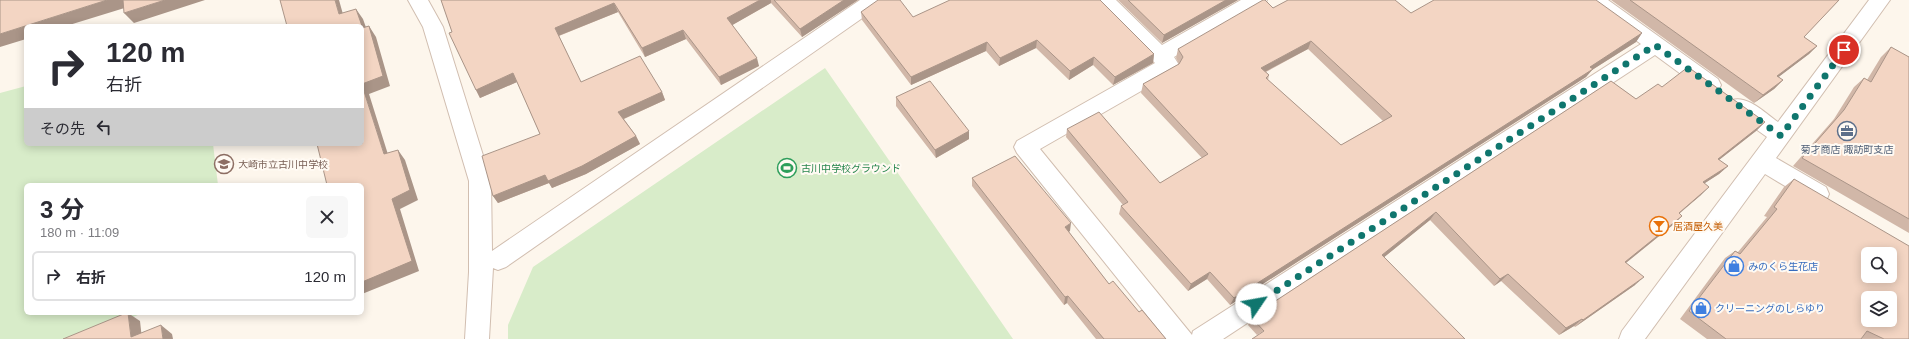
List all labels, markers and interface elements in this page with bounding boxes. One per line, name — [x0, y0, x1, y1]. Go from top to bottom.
pin — [1827, 33, 1861, 67]
text: 120 m — [106, 37, 185, 68]
icon: arrive — [1833, 39, 1855, 61]
icon: right — [40, 40, 92, 92]
text: 右折 — [106, 75, 142, 95]
icon: left — [93, 116, 115, 138]
text: その先 — [40, 120, 85, 137]
office icon: 菊才商店 諏訪町支店 — [1836, 120, 1858, 142]
place label: 菊才商店 諏訪町支店 — [1801, 144, 1893, 155]
school or university icon: 大崎市立古川中学校 — [213, 153, 235, 175]
sports icon: 古川中学校グラウンド — [776, 157, 798, 179]
place label: 大崎市立古川中学校 — [238, 159, 328, 170]
place label: 古川中学校グラウンド — [801, 163, 901, 174]
text: 3 分 — [40, 196, 84, 223]
button: close — [306, 196, 348, 238]
bar icon: 居酒屋久美 — [1648, 215, 1670, 237]
place label: 居酒屋久美 — [1673, 221, 1723, 232]
text: 180 m · 11:09 — [40, 225, 119, 240]
map controls — [1861, 247, 1897, 327]
button: search — [1861, 247, 1897, 283]
shop icon: みのくら生花店 — [1723, 255, 1745, 277]
place label: みのくら生花店 — [1748, 261, 1818, 272]
icon: right — [42, 265, 64, 287]
text: 120 m — [304, 268, 346, 285]
text: 右折 — [76, 269, 106, 286]
position arrow — [1235, 283, 1277, 325]
button: layers — [1861, 291, 1897, 327]
shop icon: クリーニングのしらゆり — [1690, 297, 1712, 319]
place label: クリーニングのしらゆり — [1715, 303, 1825, 314]

